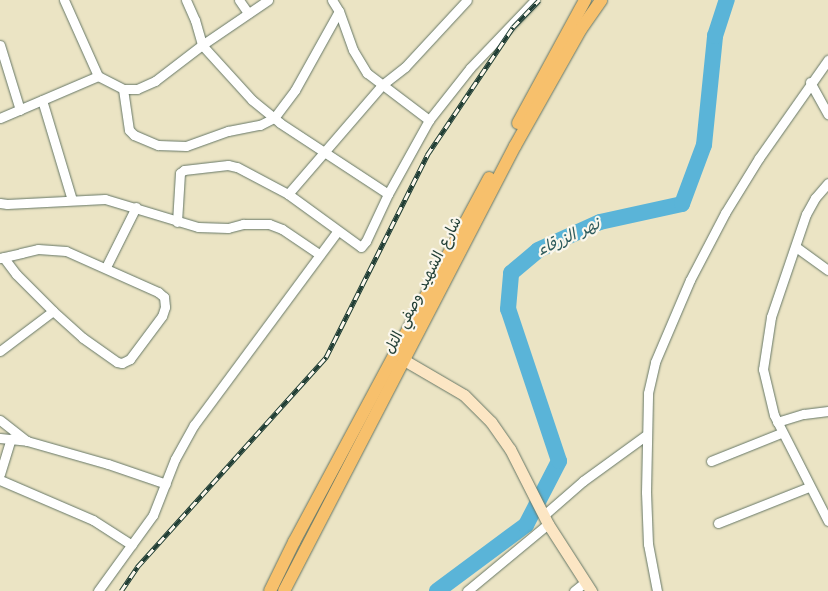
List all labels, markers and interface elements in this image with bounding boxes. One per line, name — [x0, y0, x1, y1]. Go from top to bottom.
street label: شارع الشهيد وصفي التل — [382, 214, 466, 358]
water label: نهر الزرقاء — [535, 215, 603, 261]

